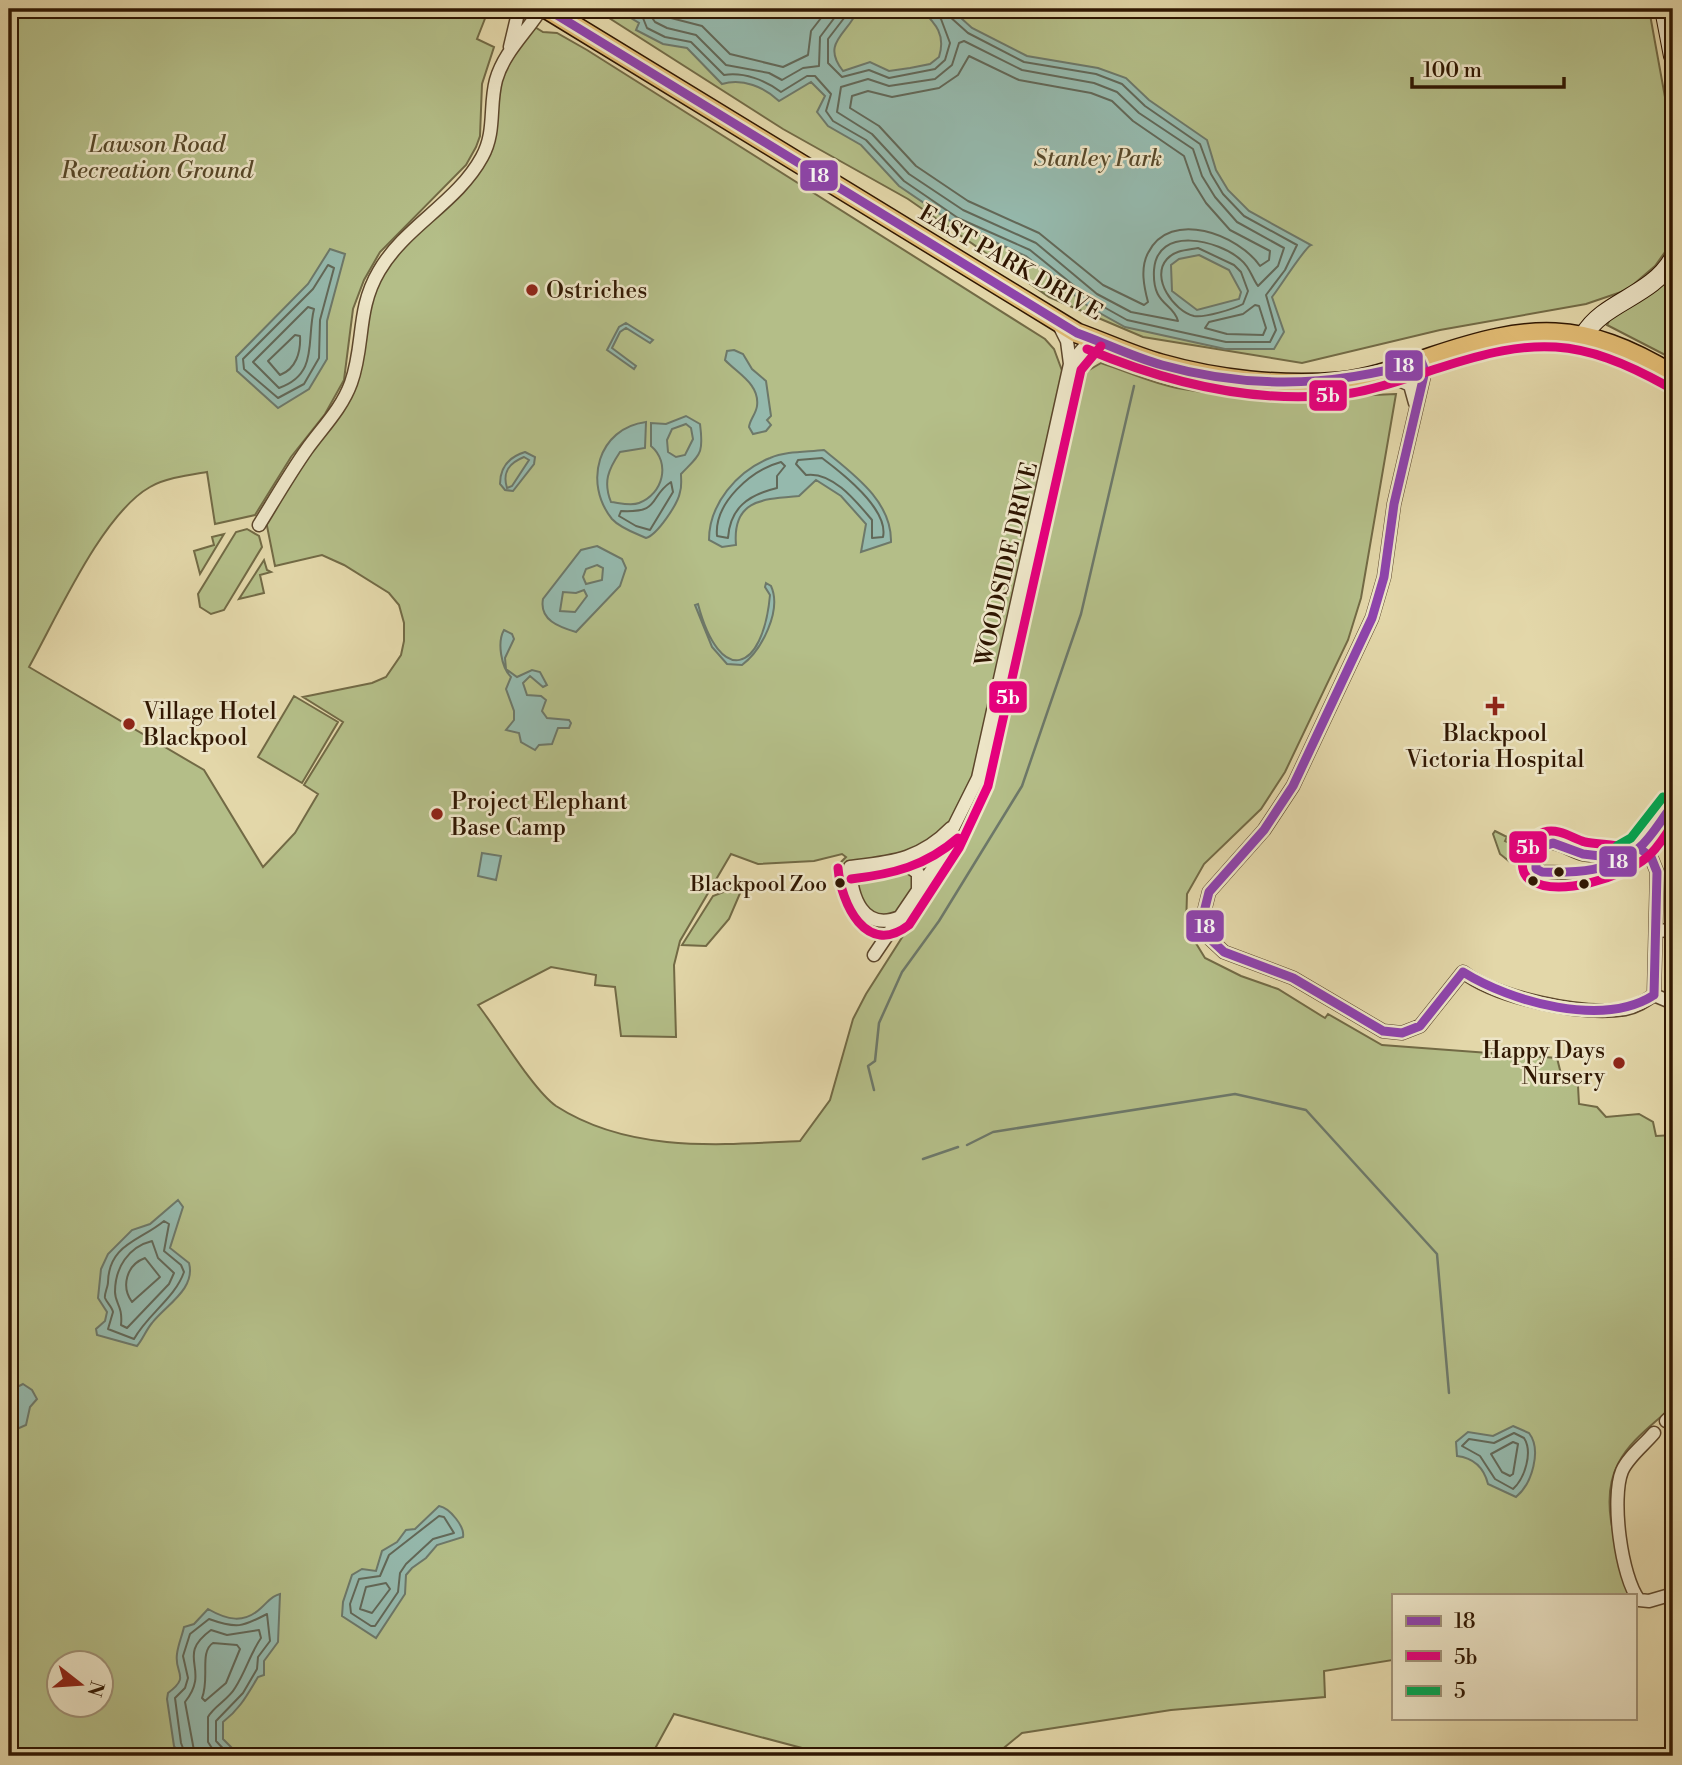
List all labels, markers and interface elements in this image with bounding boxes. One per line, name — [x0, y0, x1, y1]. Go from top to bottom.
scale bar — [1412, 46, 1565, 90]
text: 100 m — [1423, 58, 1482, 84]
park label: Lawson Road Recreation Ground — [60, 131, 254, 185]
park label: Stanley Park — [1034, 145, 1162, 173]
line badge: 18 — [799, 159, 839, 192]
text: 18 — [809, 164, 829, 188]
street label: EAST PARK DRIVE — [914, 199, 1107, 327]
place label: Ostriches — [546, 277, 647, 305]
marker: Ostriches — [524, 282, 540, 298]
line badge: 18 — [1384, 349, 1424, 382]
text: 18 — [1394, 354, 1414, 378]
line badge: 5b — [1308, 379, 1348, 412]
text: 5b — [1316, 384, 1340, 408]
street label: WOODSIDE DRIVE — [970, 459, 1044, 670]
line badge: 5b — [988, 680, 1028, 714]
text: 5b — [996, 686, 1020, 710]
marker: Blackpool Victoria Hospital — [1485, 696, 1505, 716]
place label: Village Hotel Blackpool — [142, 698, 277, 752]
marker: Village Hotel Blackpool — [121, 716, 137, 732]
place label: Blackpool Victoria Hospital — [1405, 720, 1584, 774]
place label: Project Elephant Base Camp — [450, 788, 628, 842]
marker: Project Elephant Base Camp — [429, 806, 445, 822]
line badge: 5b — [1508, 830, 1548, 864]
text: 5b — [1516, 836, 1540, 860]
line badge: 18 — [1598, 845, 1638, 878]
text: 18 — [1608, 850, 1628, 874]
unlabelled marker — [1552, 865, 1566, 879]
place label: Blackpool Zoo — [689, 872, 827, 898]
unlabelled marker — [1526, 874, 1540, 888]
marker: Blackpool Zoo — [833, 876, 847, 890]
unlabelled marker — [1577, 877, 1591, 891]
line badge: 18 — [1185, 909, 1225, 943]
text: 18 — [1195, 915, 1215, 939]
place label: Happy Days Nursery — [1482, 1037, 1606, 1091]
marker: Happy Days Nursery — [1611, 1055, 1627, 1071]
legend — [1392, 1594, 1636, 1720]
text: 18 — [1454, 1609, 1476, 1635]
text: 5b — [1454, 1645, 1478, 1671]
north arrow — [46, 1650, 116, 1720]
text: N — [82, 1678, 109, 1699]
text: 5 — [1454, 1679, 1466, 1705]

